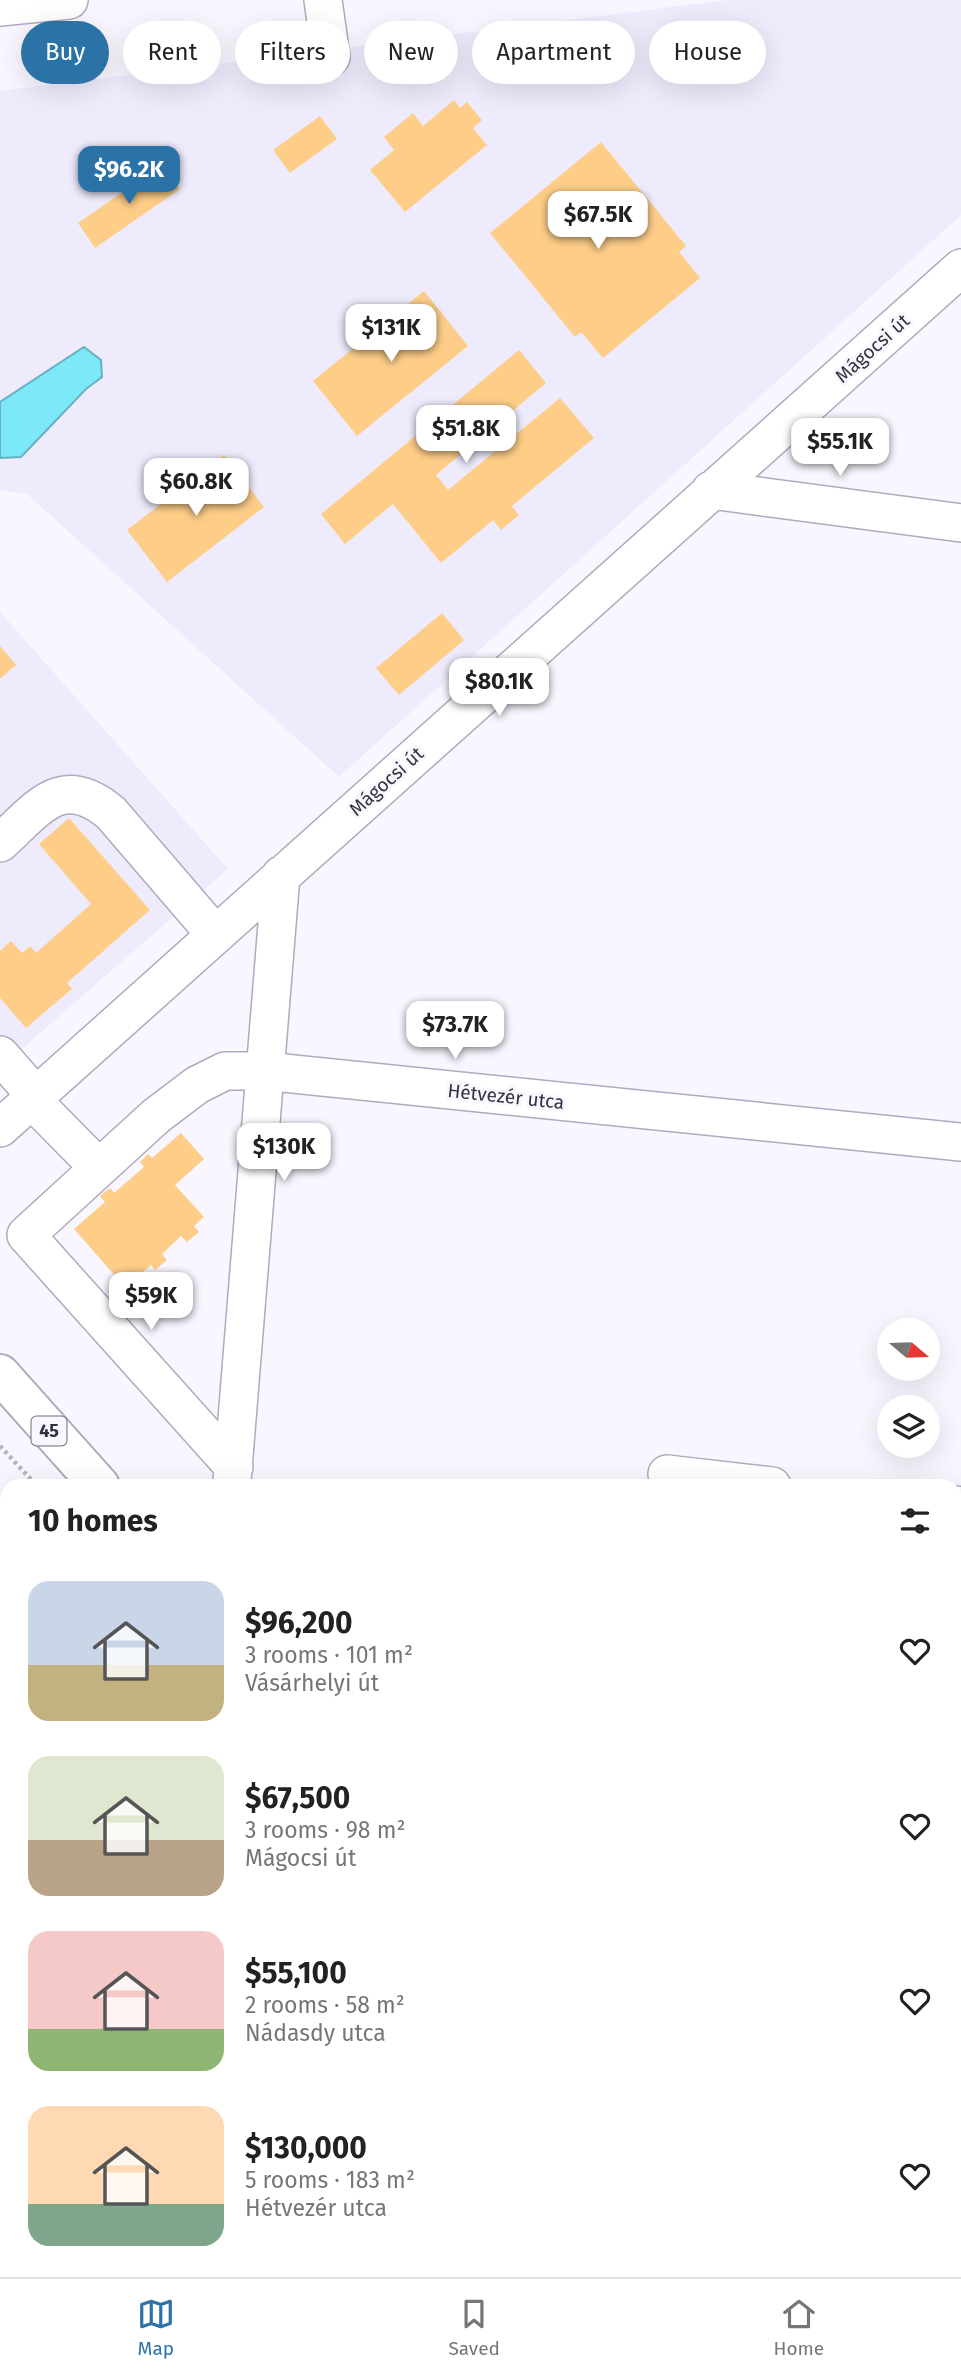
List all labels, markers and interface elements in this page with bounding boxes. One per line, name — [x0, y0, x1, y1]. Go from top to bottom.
chip: Buy — [21, 21, 109, 84]
chip: Rent — [123, 21, 221, 84]
chip: Filters — [235, 21, 350, 84]
chip: New — [364, 21, 458, 84]
chip: Apartment — [472, 21, 635, 84]
chip: House — [649, 21, 766, 84]
pin: $96.2K — [72, 146, 186, 206]
text: $96.2K — [94, 155, 164, 183]
pin: $67.5K — [541, 191, 655, 251]
text: $67.5K — [564, 200, 632, 228]
pin: $131K — [342, 304, 440, 364]
street label: Mágocsi út — [831, 309, 914, 388]
text: $131K — [361, 313, 421, 341]
pin: $51.8K — [409, 406, 523, 465]
text: $51.8K — [432, 414, 500, 442]
pin: $55.1K — [783, 419, 897, 478]
text: $55.1K — [807, 427, 873, 455]
pin: $60.8K — [139, 458, 253, 518]
text: $60.8K — [160, 467, 232, 495]
pin: $80.1K — [442, 658, 556, 718]
text: $80.1K — [465, 667, 533, 695]
street label: Mágocsi út — [345, 742, 428, 821]
pin: $73.7K — [398, 1002, 512, 1061]
text: $73.7K — [422, 1010, 488, 1038]
street label: Hétvezér utca — [446, 1079, 565, 1114]
pin: $130K — [235, 1124, 333, 1183]
text: $130K — [253, 1132, 315, 1160]
pin: $59K — [110, 1272, 192, 1332]
text: $59K — [125, 1281, 177, 1309]
north arrow — [877, 1318, 940, 1381]
map controls — [877, 1318, 940, 1458]
button: layers — [877, 1395, 940, 1458]
road number: 45 — [32, 1416, 66, 1446]
icon: filters — [896, 1502, 934, 1540]
text: 10 homes — [28, 1503, 158, 1539]
text: $96,200 — [245, 1605, 353, 1641]
icon: home — [84, 1609, 168, 1693]
icon: heart — [896, 1632, 934, 1670]
text: 3 rooms · 101 m² — [245, 1641, 413, 1669]
text: Vásárhelyi út — [245, 1669, 379, 1697]
text: $67,500 — [245, 1780, 350, 1816]
icon: home — [84, 1784, 168, 1868]
icon: heart — [896, 1807, 934, 1845]
text: 3 rooms · 98 m² — [245, 1816, 405, 1844]
text: Mágocsi út — [245, 1844, 356, 1872]
text: $55,100 — [245, 1955, 347, 1991]
icon: home — [84, 1959, 168, 2043]
icon: heart — [896, 1982, 934, 2020]
text: 2 rooms · 58 m² — [245, 1991, 405, 2019]
text: Nádasdy utca — [245, 2019, 386, 2047]
text: $130,000 — [245, 2130, 367, 2166]
icon: home — [84, 2134, 168, 2218]
icon: heart — [896, 2157, 934, 2195]
text: 5 rooms · 183 m² — [245, 2166, 415, 2194]
text: Hétvezér utca — [245, 2194, 387, 2222]
tab: Map — [137, 2295, 175, 2360]
tab: Saved — [448, 2295, 500, 2360]
tab: Home — [774, 2295, 824, 2360]

